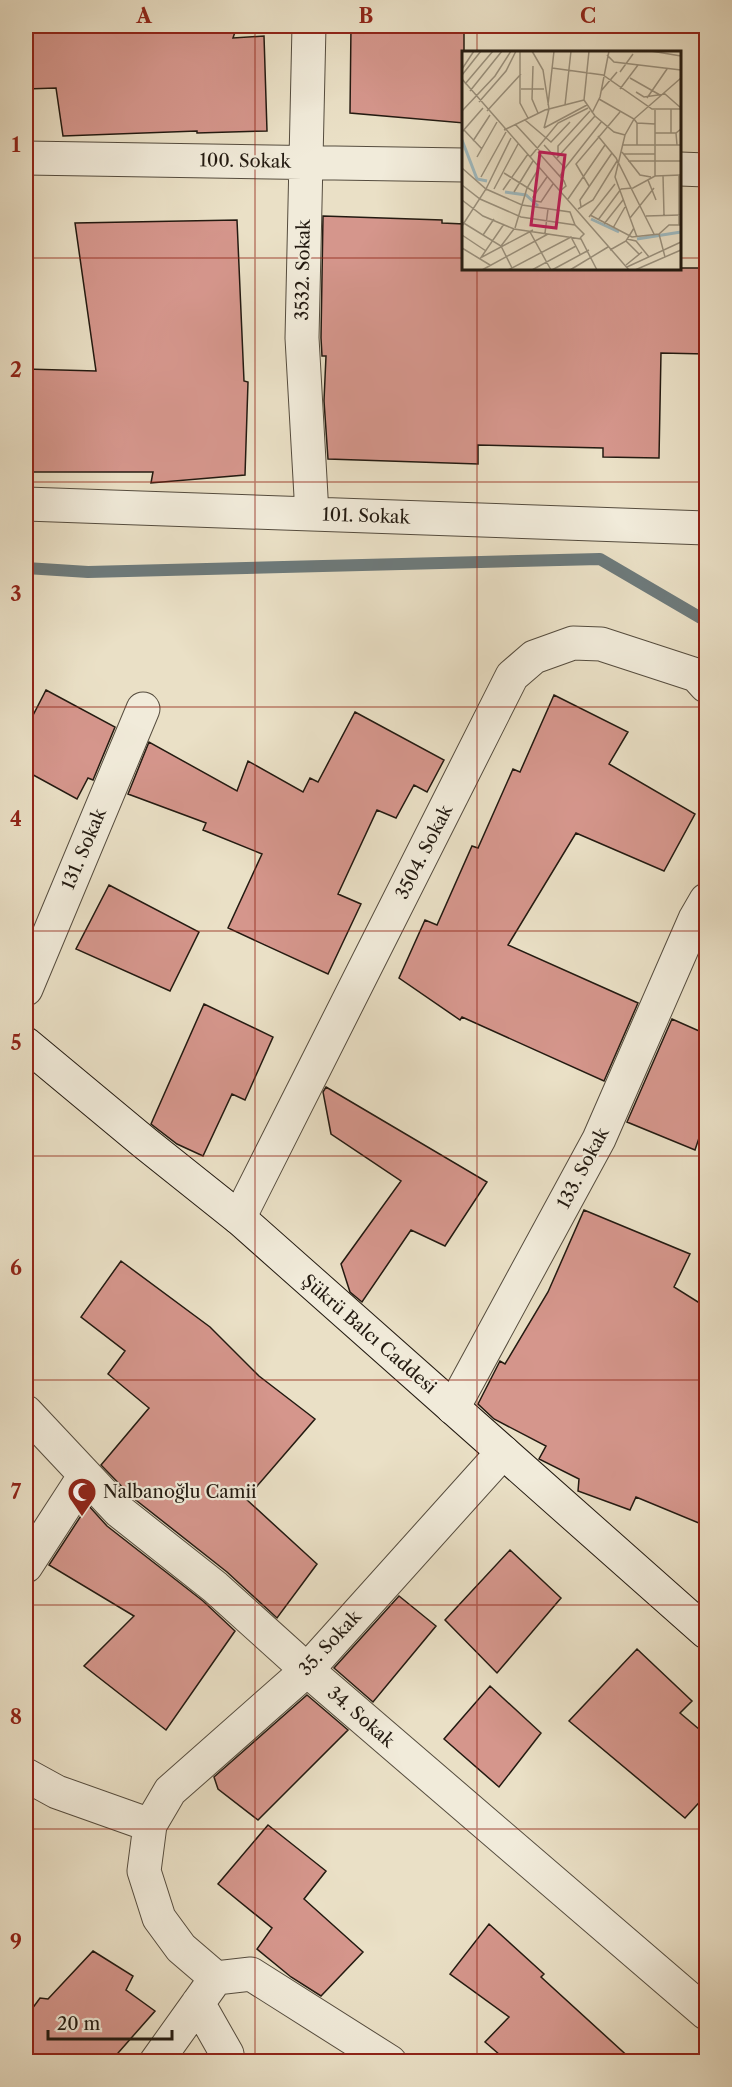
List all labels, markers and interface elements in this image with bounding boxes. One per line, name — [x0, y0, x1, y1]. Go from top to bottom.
text: A — [135, 4, 152, 28]
text: B — [359, 4, 374, 28]
text: C — [580, 4, 596, 28]
inset map — [462, 51, 681, 270]
text: 1 — [12, 133, 21, 157]
street label: 100. Sokak — [199, 149, 292, 173]
street label: 3532. Sokak — [291, 218, 315, 321]
text: 2 — [10, 358, 22, 382]
street label: 101. Sokak — [322, 503, 412, 529]
text: 3 — [10, 582, 22, 606]
street label: 3504. Sokak — [391, 800, 458, 903]
street label: 131. Sokak — [57, 804, 112, 893]
text: 4 — [10, 807, 22, 831]
text: 5 — [10, 1031, 22, 1055]
street label: 133. Sokak — [552, 1122, 614, 1212]
text: 6 — [10, 1256, 22, 1280]
street label: Şükrü Balcı Caddesi — [297, 1270, 441, 1399]
mosque icon: Nalbanoğlu Camii — [66, 1476, 98, 1518]
text: 7 — [11, 1480, 22, 1504]
place label: Nalbanoğlu Camii — [103, 1481, 257, 1503]
street label: 35. Sokak — [294, 1605, 367, 1680]
street label: 34. Sokak — [323, 1682, 400, 1753]
text: 8 — [10, 1705, 22, 1729]
text: 9 — [10, 1930, 22, 1954]
scale bar — [48, 2003, 172, 2041]
text: 20 m — [57, 2013, 101, 2035]

